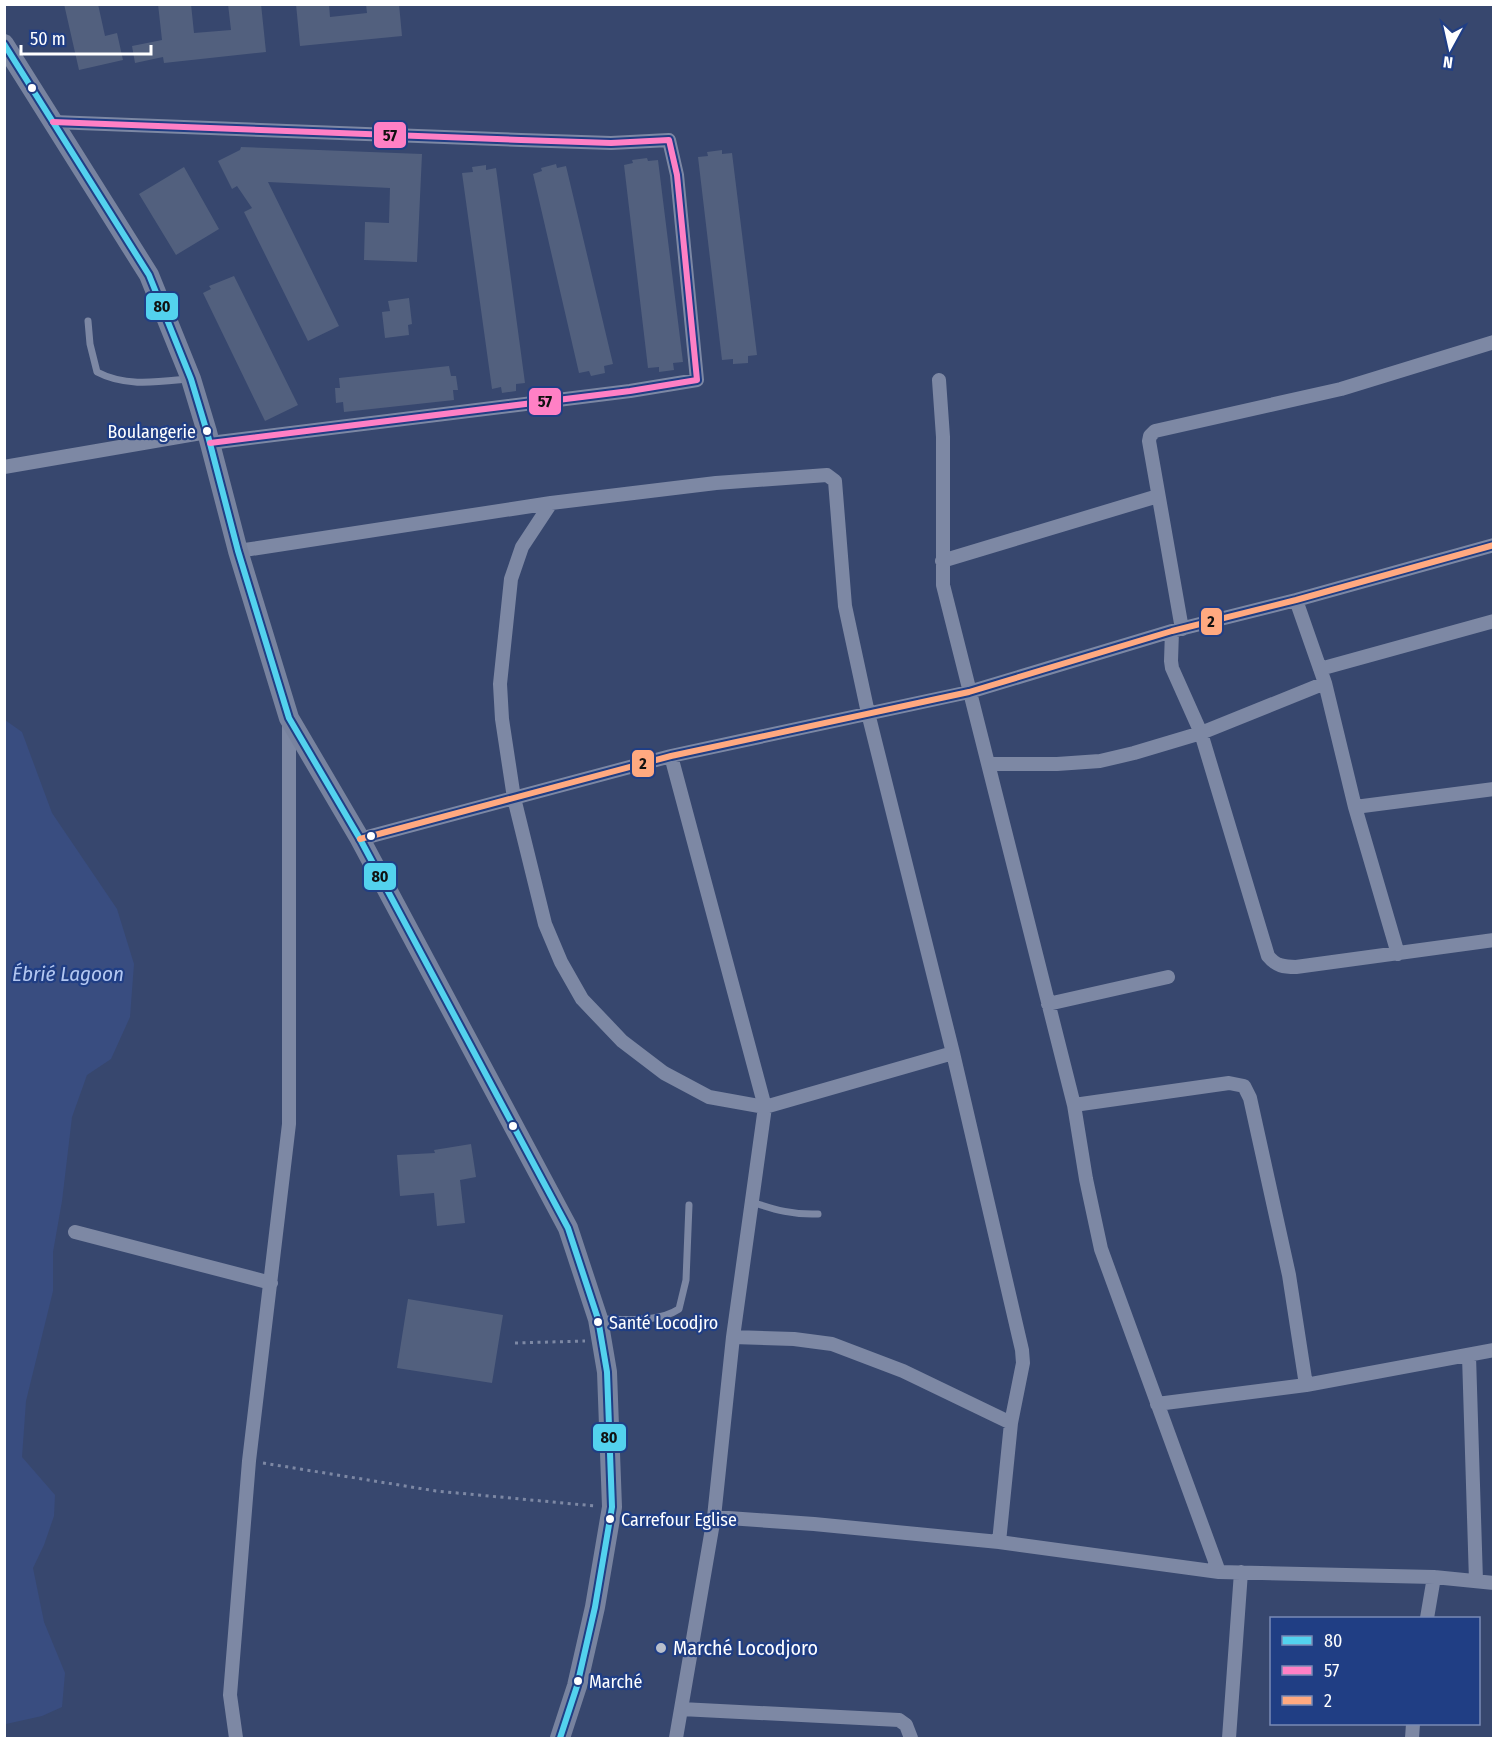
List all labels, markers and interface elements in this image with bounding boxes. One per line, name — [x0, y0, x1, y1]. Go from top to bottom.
scale bar — [21, 18, 152, 56]
north arrow — [1420, 18, 1480, 78]
text: 50 m — [30, 28, 66, 50]
text: N — [1442, 52, 1454, 72]
unlabelled marker — [26, 82, 38, 94]
line badge: 57 — [373, 121, 407, 149]
text: 57 — [383, 126, 397, 145]
line badge: 80 — [145, 292, 179, 321]
text: 80 — [153, 297, 171, 316]
line badge: 57 — [528, 387, 562, 416]
text: 57 — [538, 392, 552, 411]
place label: Boulangerie — [108, 421, 196, 443]
marker: Boulangerie — [201, 425, 213, 437]
line badge: 2 — [1200, 607, 1223, 636]
text: 2 — [1206, 612, 1215, 631]
line badge: 2 — [631, 749, 655, 778]
text: 2 — [638, 754, 647, 773]
unlabelled marker — [365, 830, 377, 842]
line badge: 80 — [363, 862, 397, 891]
text: 80 — [371, 867, 389, 886]
water label: Ébrié Lagoon — [12, 961, 124, 987]
unlabelled marker — [507, 1120, 519, 1132]
place label: Santé Locodjro — [609, 1312, 718, 1334]
marker: Santé Locodjro — [592, 1316, 604, 1328]
line badge: 80 — [592, 1423, 627, 1452]
text: 80 — [600, 1428, 618, 1447]
place label: Carrefour Eglise — [621, 1509, 737, 1531]
marker: Carrefour Eglise — [604, 1513, 616, 1525]
legend — [1270, 1617, 1480, 1725]
text: 80 — [1324, 1630, 1342, 1652]
place label: Marché Locodjoro — [673, 1636, 818, 1660]
marker: Marché Locodjoro — [654, 1641, 668, 1655]
text: 57 — [1324, 1660, 1339, 1682]
place label: Marché — [589, 1671, 643, 1693]
marker: Marché — [572, 1675, 584, 1687]
text: 2 — [1324, 1690, 1332, 1712]

